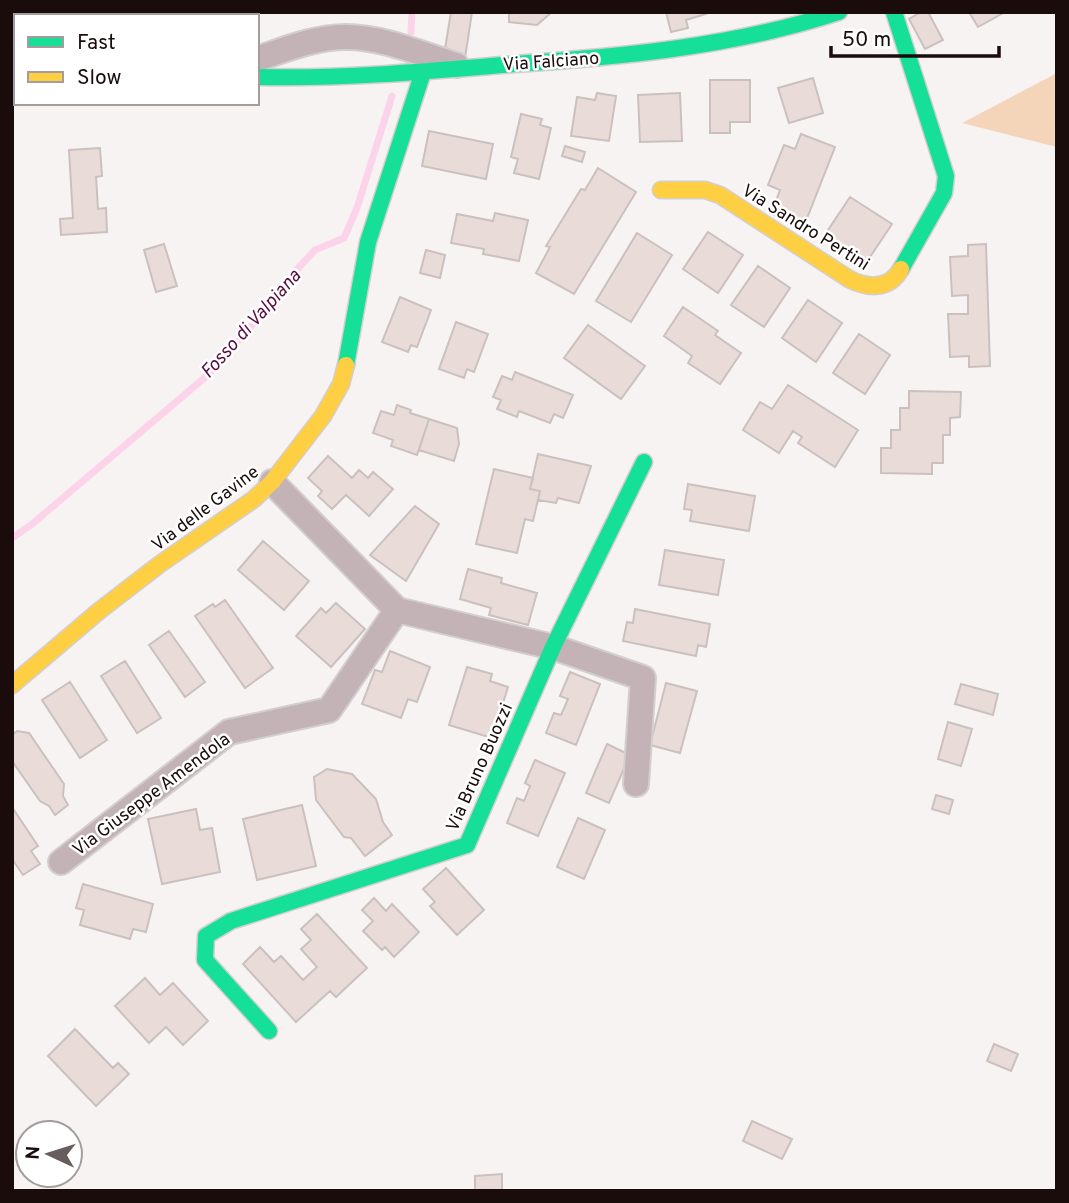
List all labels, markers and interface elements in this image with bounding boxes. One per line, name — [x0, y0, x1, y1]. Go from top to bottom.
legend — [14, 14, 259, 105]
scale bar — [831, 14, 999, 58]
text: 50 m — [842, 27, 891, 54]
text: Fast — [77, 30, 116, 57]
street label: Via Falciano — [502, 48, 600, 77]
text: Slow — [77, 65, 122, 92]
street label: Via Sandro Pertini — [737, 180, 873, 277]
water label: Fosso di Valpiana — [196, 265, 307, 384]
street label: Via delle Gavine — [148, 461, 264, 557]
street label: Via Bruno Buozzi — [442, 700, 519, 835]
street label: Via Giuseppe Amendola — [69, 728, 235, 862]
north arrow — [14, 1119, 84, 1189]
text: N — [22, 1145, 46, 1161]

